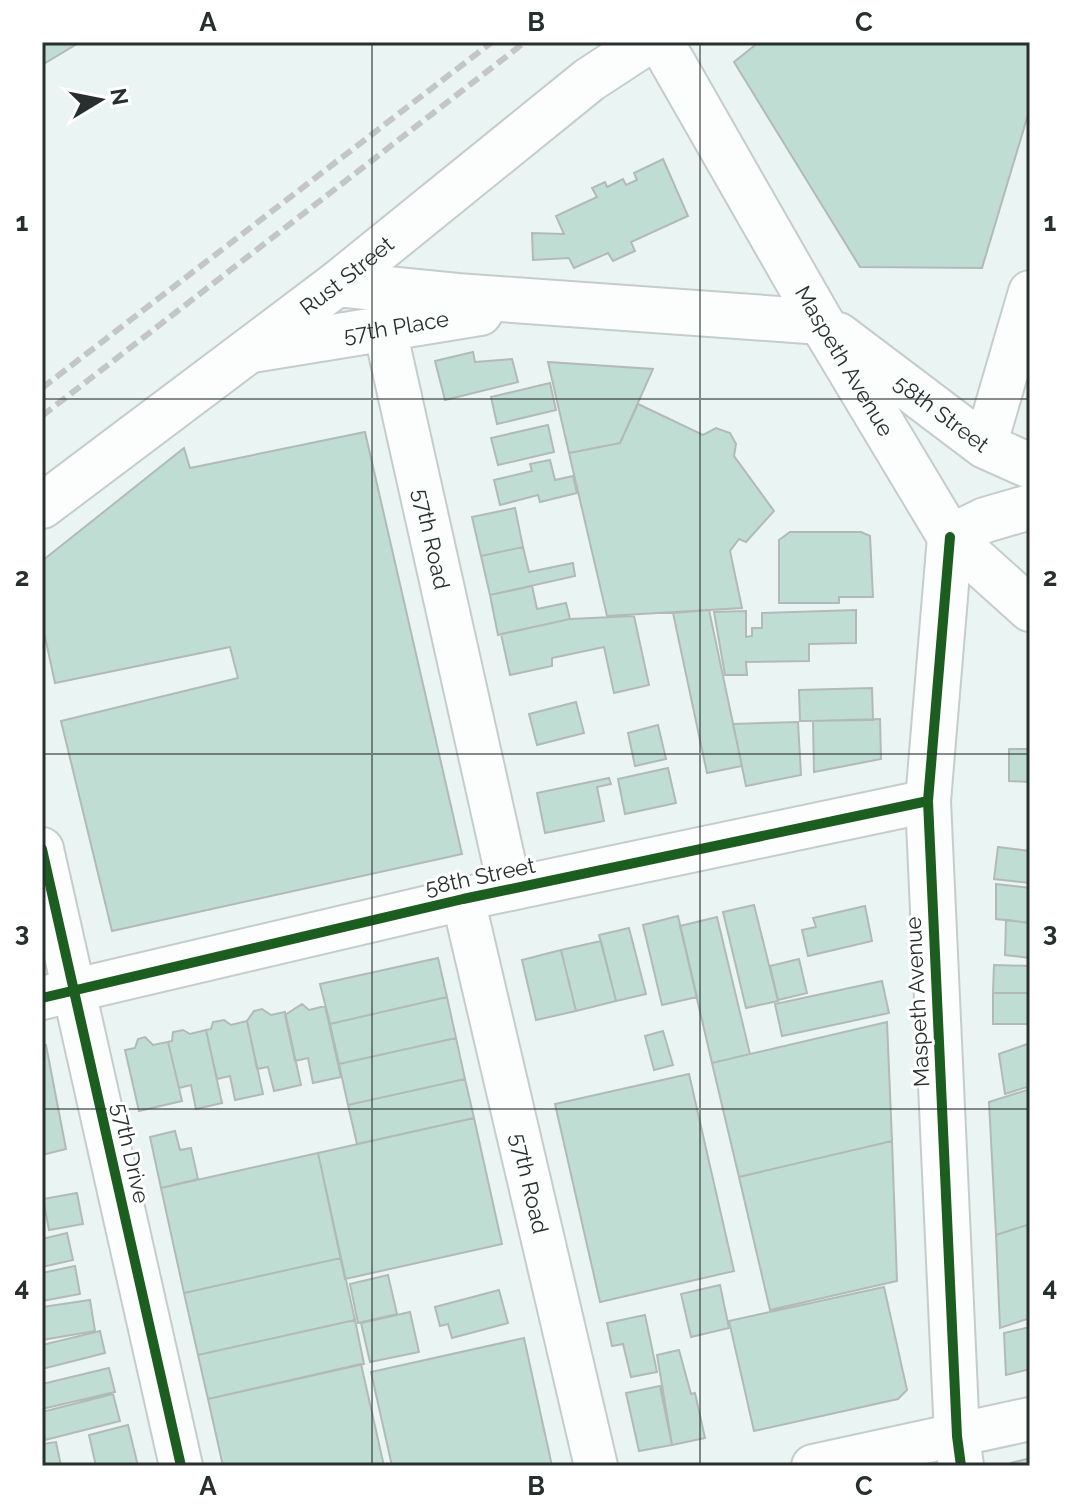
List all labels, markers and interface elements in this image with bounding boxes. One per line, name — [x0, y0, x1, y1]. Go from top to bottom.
text: A — [199, 7, 217, 37]
text: B — [527, 7, 545, 37]
text: C — [855, 7, 873, 37]
north arrow — [60, 60, 140, 140]
text: N — [105, 86, 134, 107]
text: 1 — [16, 207, 29, 237]
text: 1 — [1044, 207, 1057, 237]
street label: Rust Street — [295, 230, 399, 320]
street label: Maspeth Avenue — [790, 281, 899, 441]
street label: 57th Place — [342, 305, 451, 348]
street label: 58th Street — [889, 369, 995, 458]
street label: 57th Road — [408, 486, 456, 592]
text: 2 — [15, 562, 29, 592]
text: 2 — [1043, 562, 1057, 592]
street label: 58th Street — [423, 852, 538, 900]
street label: Maspeth Avenue — [900, 916, 934, 1088]
text: 3 — [15, 917, 29, 947]
text: 3 — [1043, 917, 1057, 947]
street label: 57th Drive — [107, 1100, 155, 1206]
street label: 57th Road — [505, 1131, 554, 1236]
text: 4 — [15, 1272, 29, 1302]
text: 4 — [1043, 1272, 1057, 1302]
text: A — [199, 1471, 217, 1501]
text: B — [527, 1471, 545, 1501]
text: C — [855, 1471, 873, 1501]

